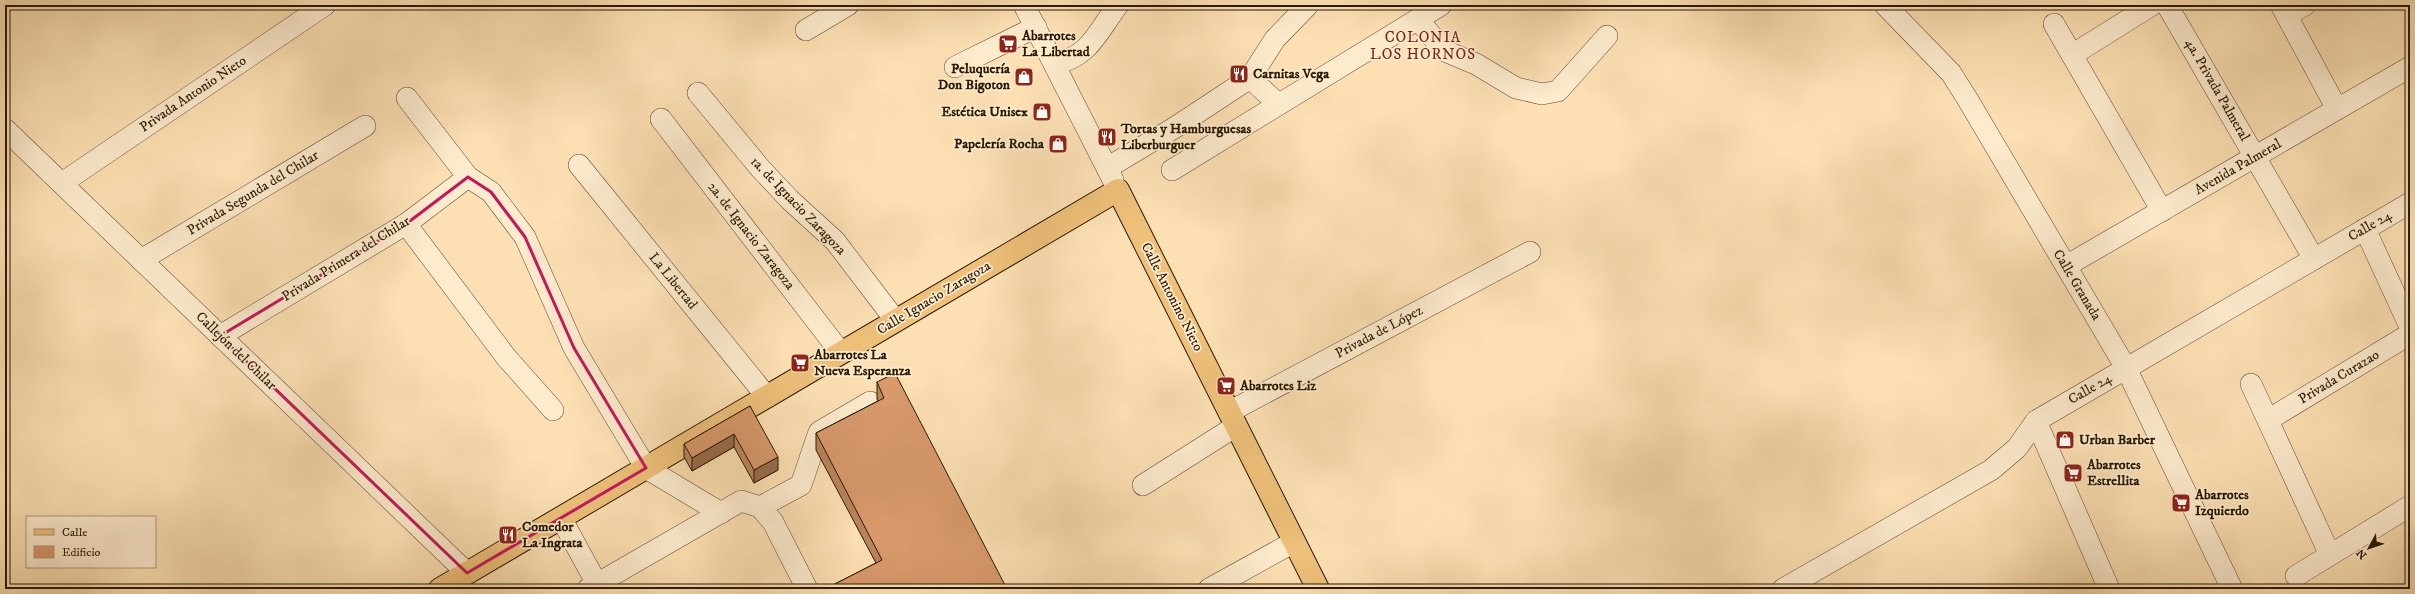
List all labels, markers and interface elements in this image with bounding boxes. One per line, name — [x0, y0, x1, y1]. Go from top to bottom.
place label: Abarrotes La Libertad — [1021, 27, 1091, 61]
district label: COLONIA LOS HORNOS — [1370, 28, 1476, 64]
supermarket icon: Abarrotes La Libertad — [997, 33, 1019, 55]
street label: 4a. Privada Palmeral — [2180, 36, 2254, 145]
street label: Privada Antonio Nieto — [136, 51, 250, 136]
place label: Peluquería Don Bigoton — [938, 60, 1011, 94]
restaurant icon: Carnitas Vega — [1228, 63, 1250, 85]
place label: Carnitas Vega — [1253, 65, 1330, 83]
shop icon: Peluquería Don Bigoton — [1013, 66, 1035, 88]
shop icon: Estética Unisex — [1031, 101, 1053, 123]
place label: Estética Unisex — [941, 103, 1028, 121]
place label: Tortas y Hamburguesas Liberburguer — [1120, 120, 1252, 154]
restaurant icon: Tortas y Hamburguesas Liberburguer — [1096, 126, 1118, 148]
shop icon: Papelería Rocha — [1047, 133, 1069, 155]
street label: Avenida Palmeral — [2191, 134, 2285, 199]
place label: Papelería Rocha — [954, 135, 1045, 153]
street label: Privada Segunda del Chilar — [184, 146, 323, 239]
street label: 1a. de Ignacio Zaragoza — [746, 153, 850, 259]
street label: 2a. de Ignacio Zaragoza — [703, 178, 799, 294]
street label: Calle 24 — [2345, 206, 2396, 246]
street label: Privada Primera del Chilar — [278, 212, 414, 306]
street label: Calle Antonino Nieto — [1137, 240, 1207, 355]
street label: Calle Granada — [2049, 246, 2105, 324]
street label: La Libertad — [645, 249, 701, 313]
street label: Calle Ignacio Zaragoza — [874, 257, 994, 339]
street label: Privada de López — [1332, 301, 1426, 363]
street label: Callejón del Chilar — [192, 308, 281, 395]
place label: Abarrotes La Nueva Esperanza — [813, 346, 912, 380]
street label: Privada Curazao — [2295, 346, 2383, 408]
supermarket icon: Abarrotes La Nueva Esperanza — [789, 352, 811, 374]
street label: Calle 24 — [2065, 369, 2116, 409]
supermarket icon: Abarrotes Liz — [1215, 375, 1237, 397]
place label: Abarrotes Liz — [1239, 377, 1317, 395]
shop icon: Urban Barber — [2054, 429, 2076, 451]
place label: Urban Barber — [2079, 431, 2156, 449]
place label: Abarrotes Estrellita — [2086, 456, 2141, 490]
supermarket icon: Abarrotes Estrellita — [2062, 462, 2084, 484]
place label: Abarrotes Izquierdo — [2194, 486, 2249, 520]
supermarket icon: Abarrotes Izquierdo — [2170, 492, 2192, 514]
legend — [26, 516, 156, 568]
place label: Comedor La Ingrata — [522, 518, 584, 552]
restaurant icon: Comedor La Ingrata — [497, 524, 519, 546]
text: Calle — [62, 525, 87, 540]
north arrow — [2349, 528, 2389, 568]
text: Edificio — [62, 545, 101, 560]
text: N — [2354, 546, 2370, 562]

